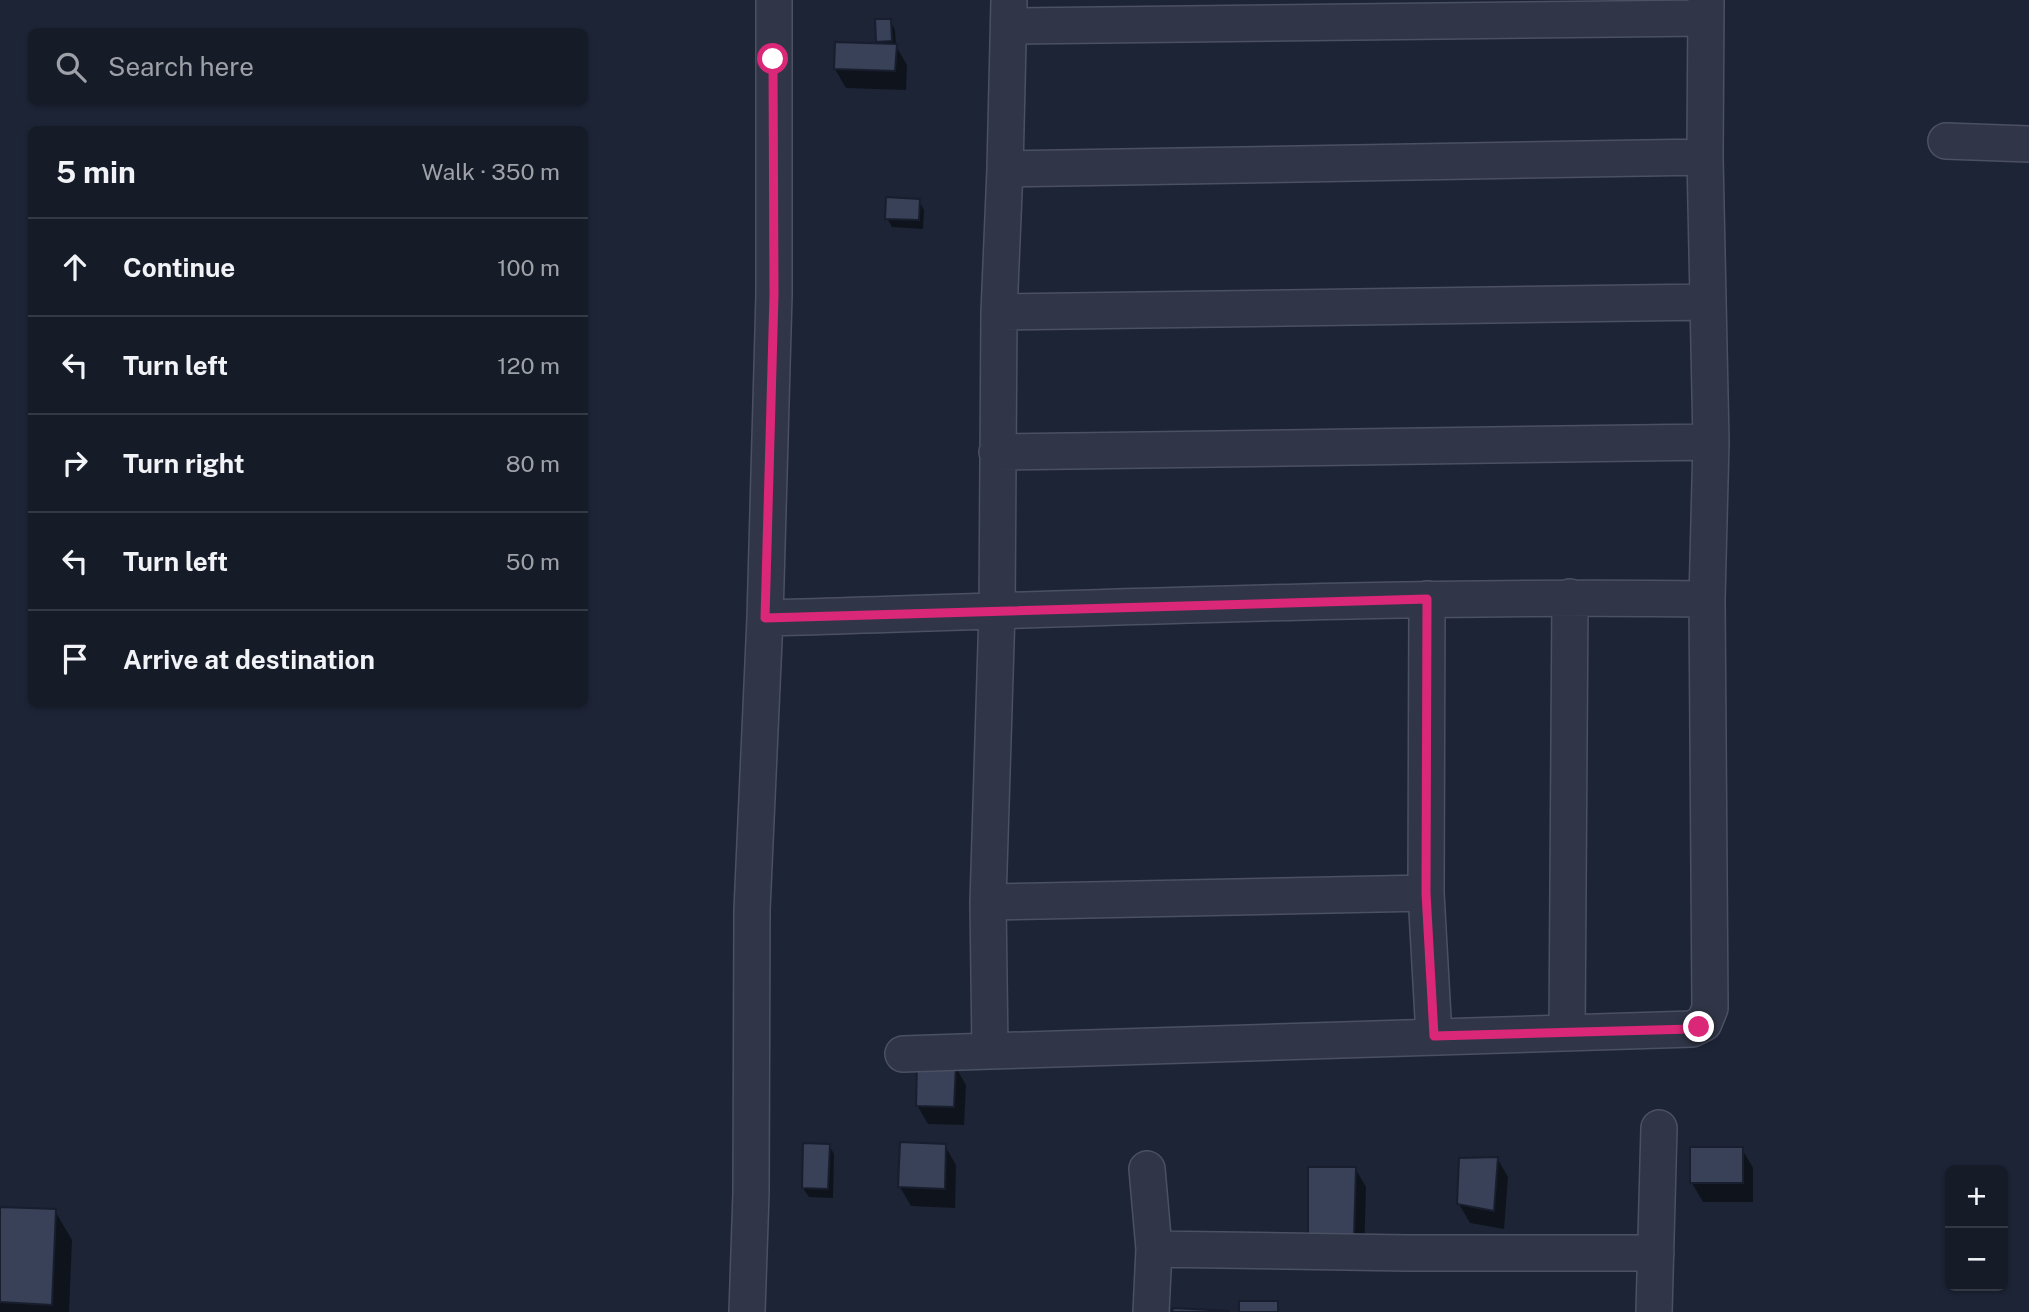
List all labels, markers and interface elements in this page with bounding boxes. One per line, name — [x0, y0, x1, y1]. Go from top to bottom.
search box — [28, 28, 588, 105]
route start — [757, 43, 788, 74]
icon: search — [52, 48, 90, 86]
text: Search here — [108, 51, 254, 82]
text: 5 min — [56, 154, 136, 190]
text: Walk · 350 m — [421, 158, 560, 185]
icon: ahead — [56, 248, 94, 286]
text: Continue — [123, 252, 235, 283]
text: 100 m — [497, 254, 560, 281]
icon: left — [56, 346, 94, 384]
text: Turn left — [123, 350, 228, 381]
text: 120 m — [497, 352, 560, 379]
icon: right — [56, 444, 94, 482]
text: Turn right — [123, 448, 245, 479]
text: 80 m — [506, 450, 560, 477]
icon: left — [56, 542, 94, 580]
text: Turn left — [123, 546, 228, 577]
text: 50 m — [506, 548, 560, 575]
icon: arrive — [56, 640, 94, 678]
text: Arrive at destination — [123, 644, 375, 675]
route end — [1683, 1011, 1714, 1042]
map controls — [1945, 1165, 2008, 1291]
button: + — [1945, 1165, 2008, 1228]
button: − — [1945, 1228, 2008, 1291]

